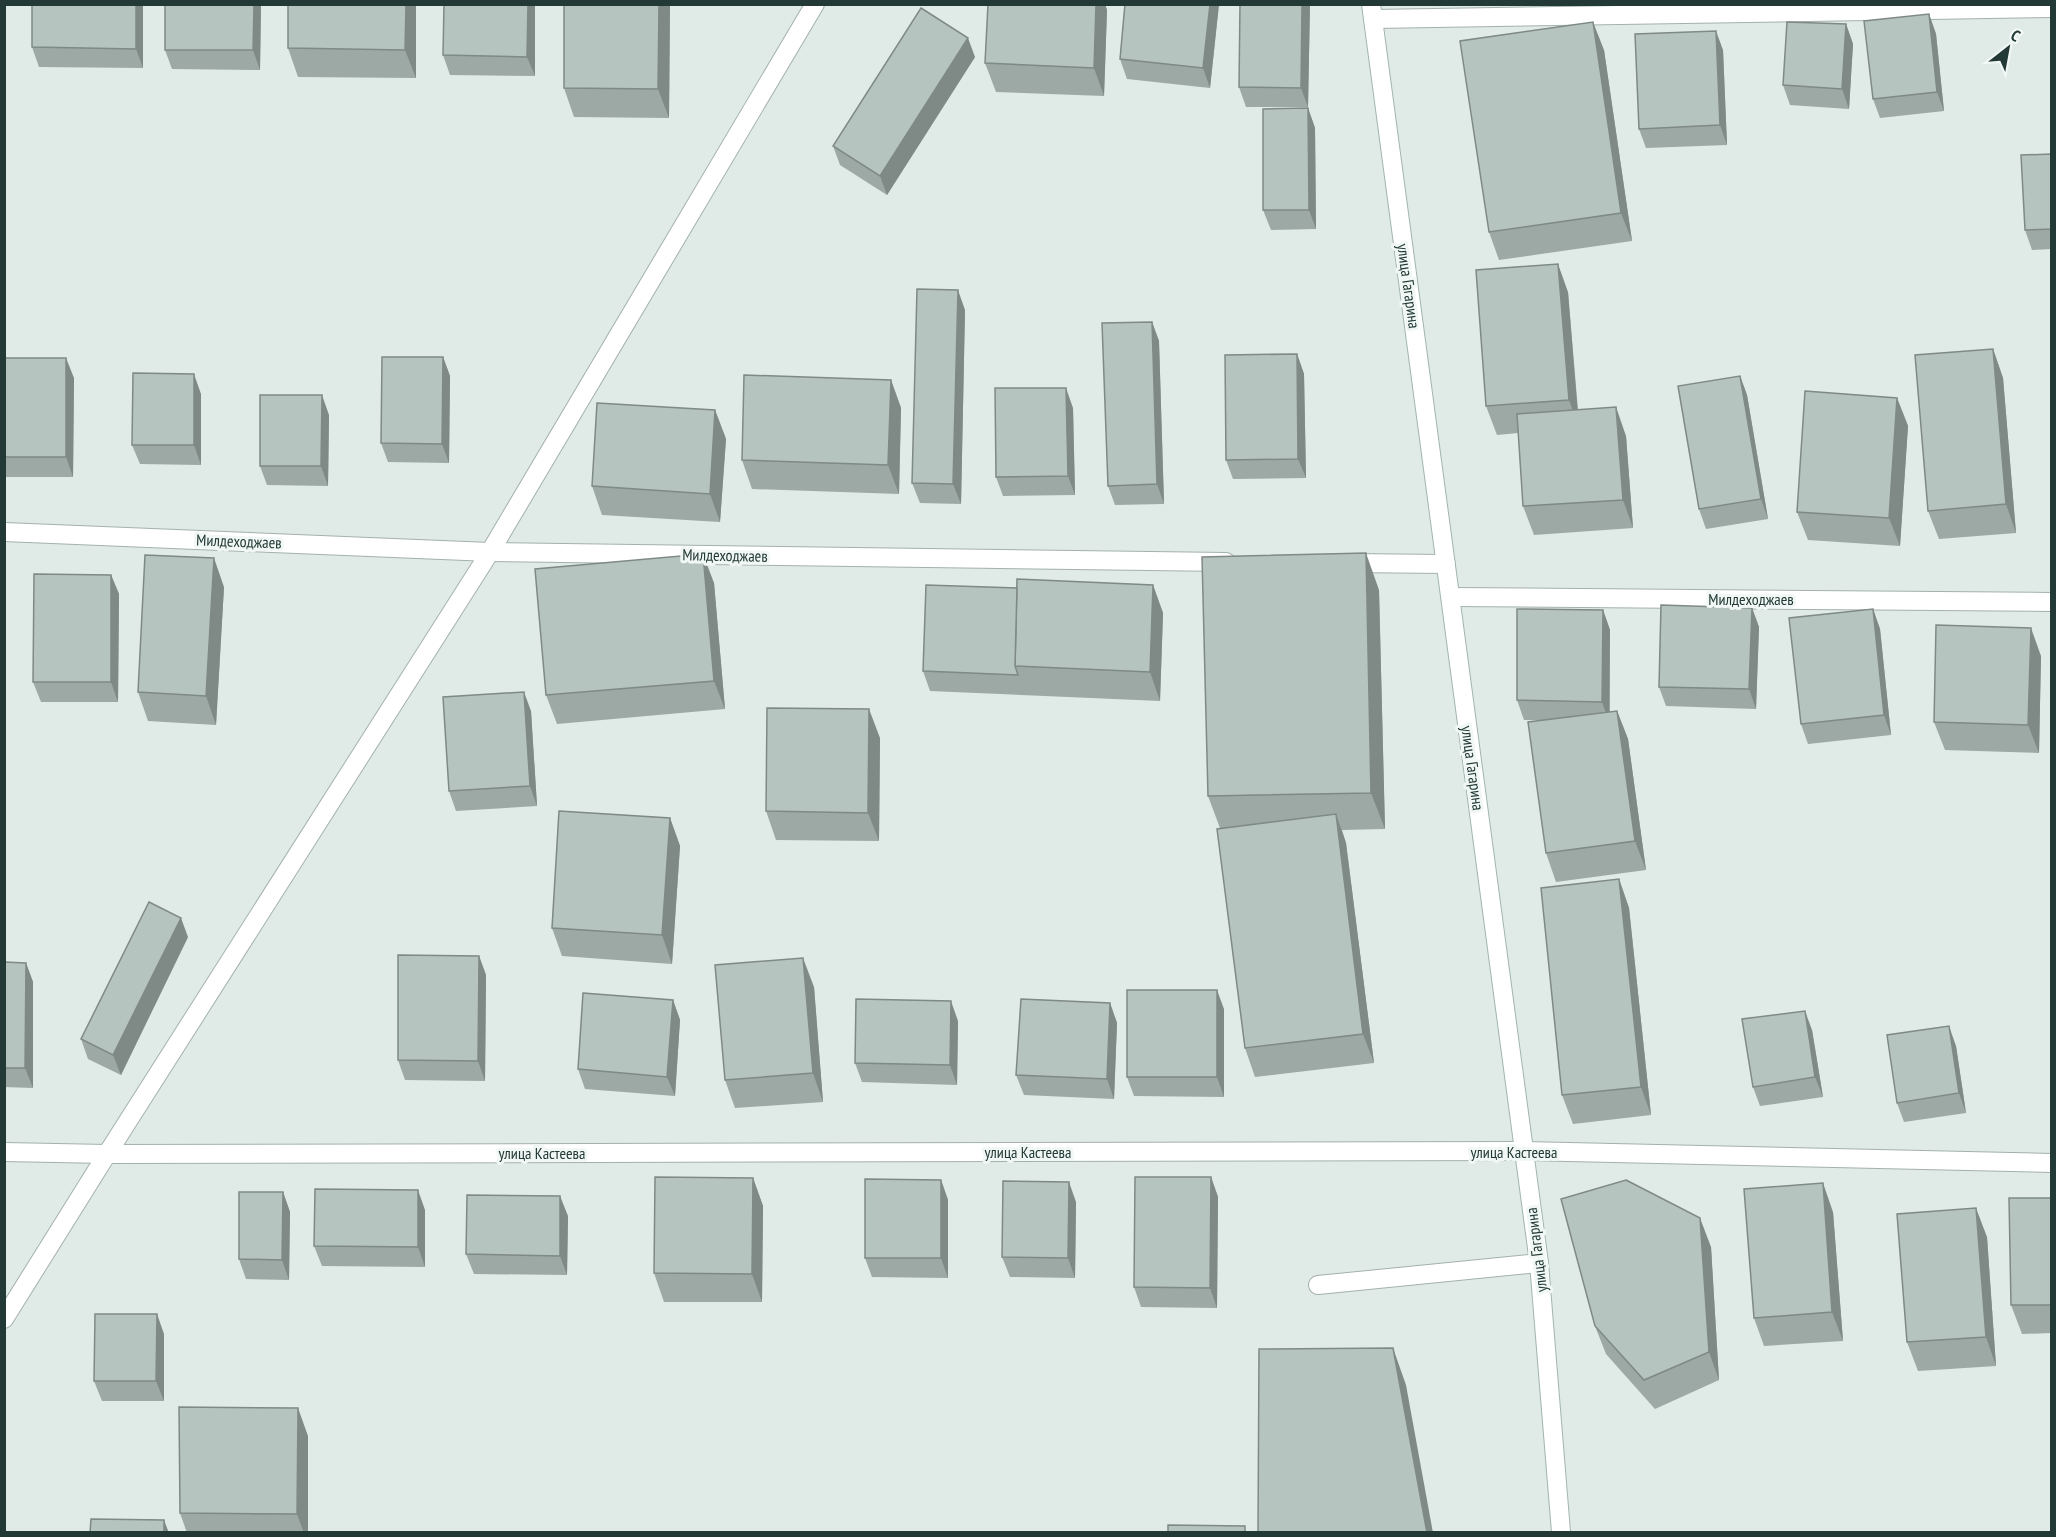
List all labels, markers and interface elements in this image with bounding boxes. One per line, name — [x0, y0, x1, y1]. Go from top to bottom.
north arrow — [1978, 18, 2038, 78]
text: С — [2007, 25, 2025, 46]
street label: улица Гагарина — [1393, 242, 1425, 330]
street label: Милдеходжаев — [196, 530, 282, 552]
street label: Милдеходжаев — [682, 544, 768, 566]
street label: Милдеходжаев — [1708, 589, 1794, 609]
street label: улица Гагарина — [1457, 724, 1489, 812]
street label: улица Кастеева — [985, 1142, 1071, 1162]
street label: улица Кастеева — [1471, 1142, 1557, 1162]
street label: улица Кастеева — [499, 1143, 585, 1163]
street label: улица Гагарина — [1521, 1206, 1551, 1294]

